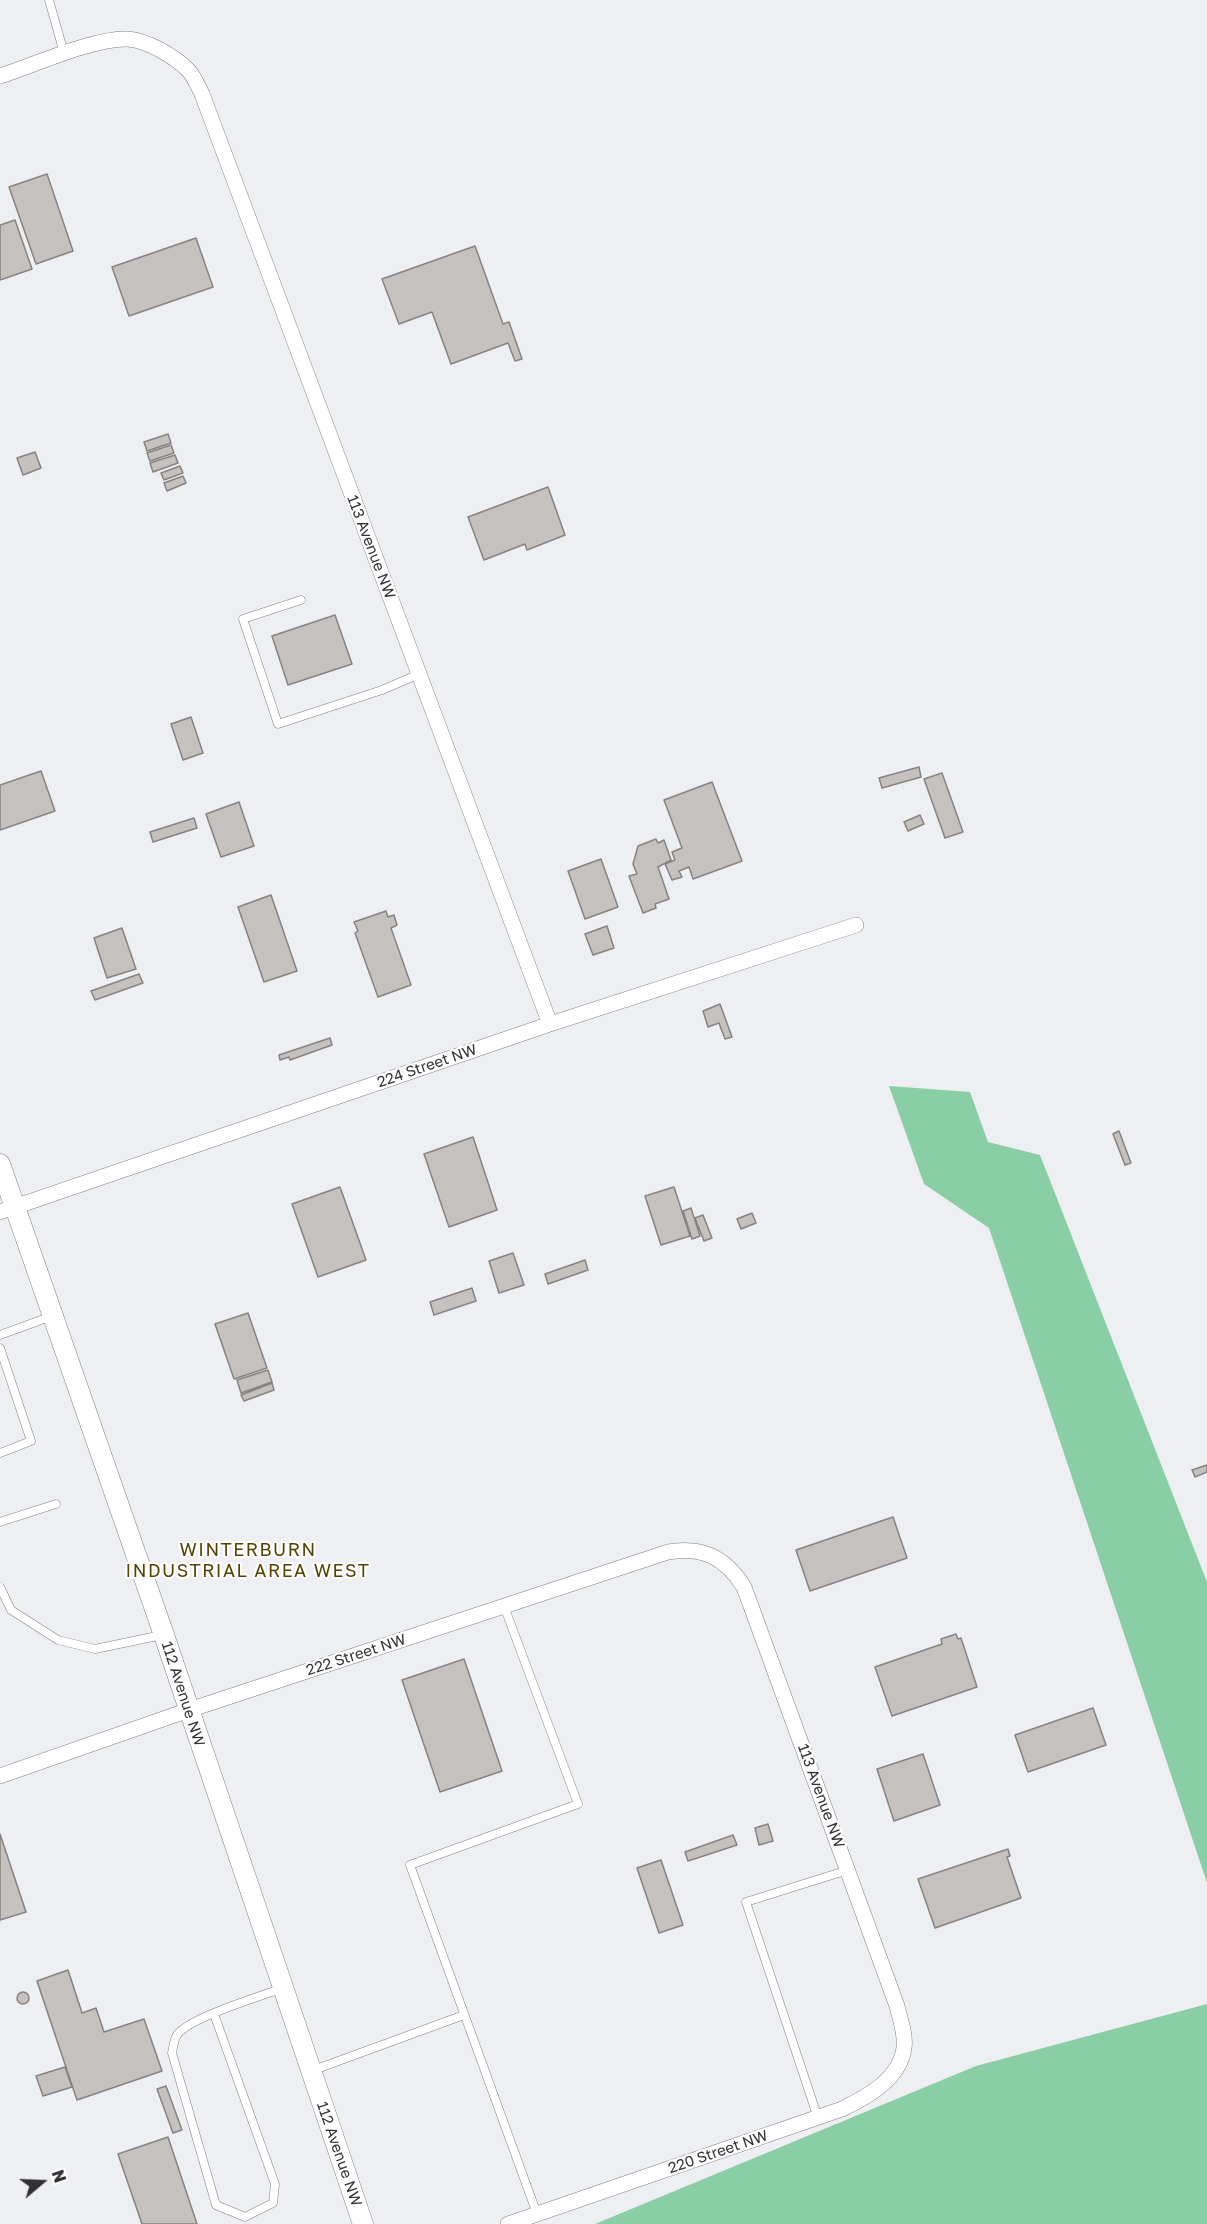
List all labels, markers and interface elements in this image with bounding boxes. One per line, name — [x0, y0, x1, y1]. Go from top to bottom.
street label: 113 Avenue NW — [343, 493, 399, 601]
street label: 224 Street NW — [375, 1041, 479, 1091]
district label: WINTERBURN INDUSTRIAL AREA WEST — [126, 1539, 370, 1582]
street label: 222 Street NW — [304, 1630, 408, 1680]
street label: 112 Avenue NW — [158, 1639, 208, 1749]
street label: 113 Avenue NW — [794, 1741, 848, 1851]
street label: 112 Avenue NW — [313, 2099, 365, 2209]
street label: 220 Street NW — [666, 2126, 770, 2178]
north arrow — [12, 2152, 72, 2212]
text: N — [48, 2167, 70, 2185]

